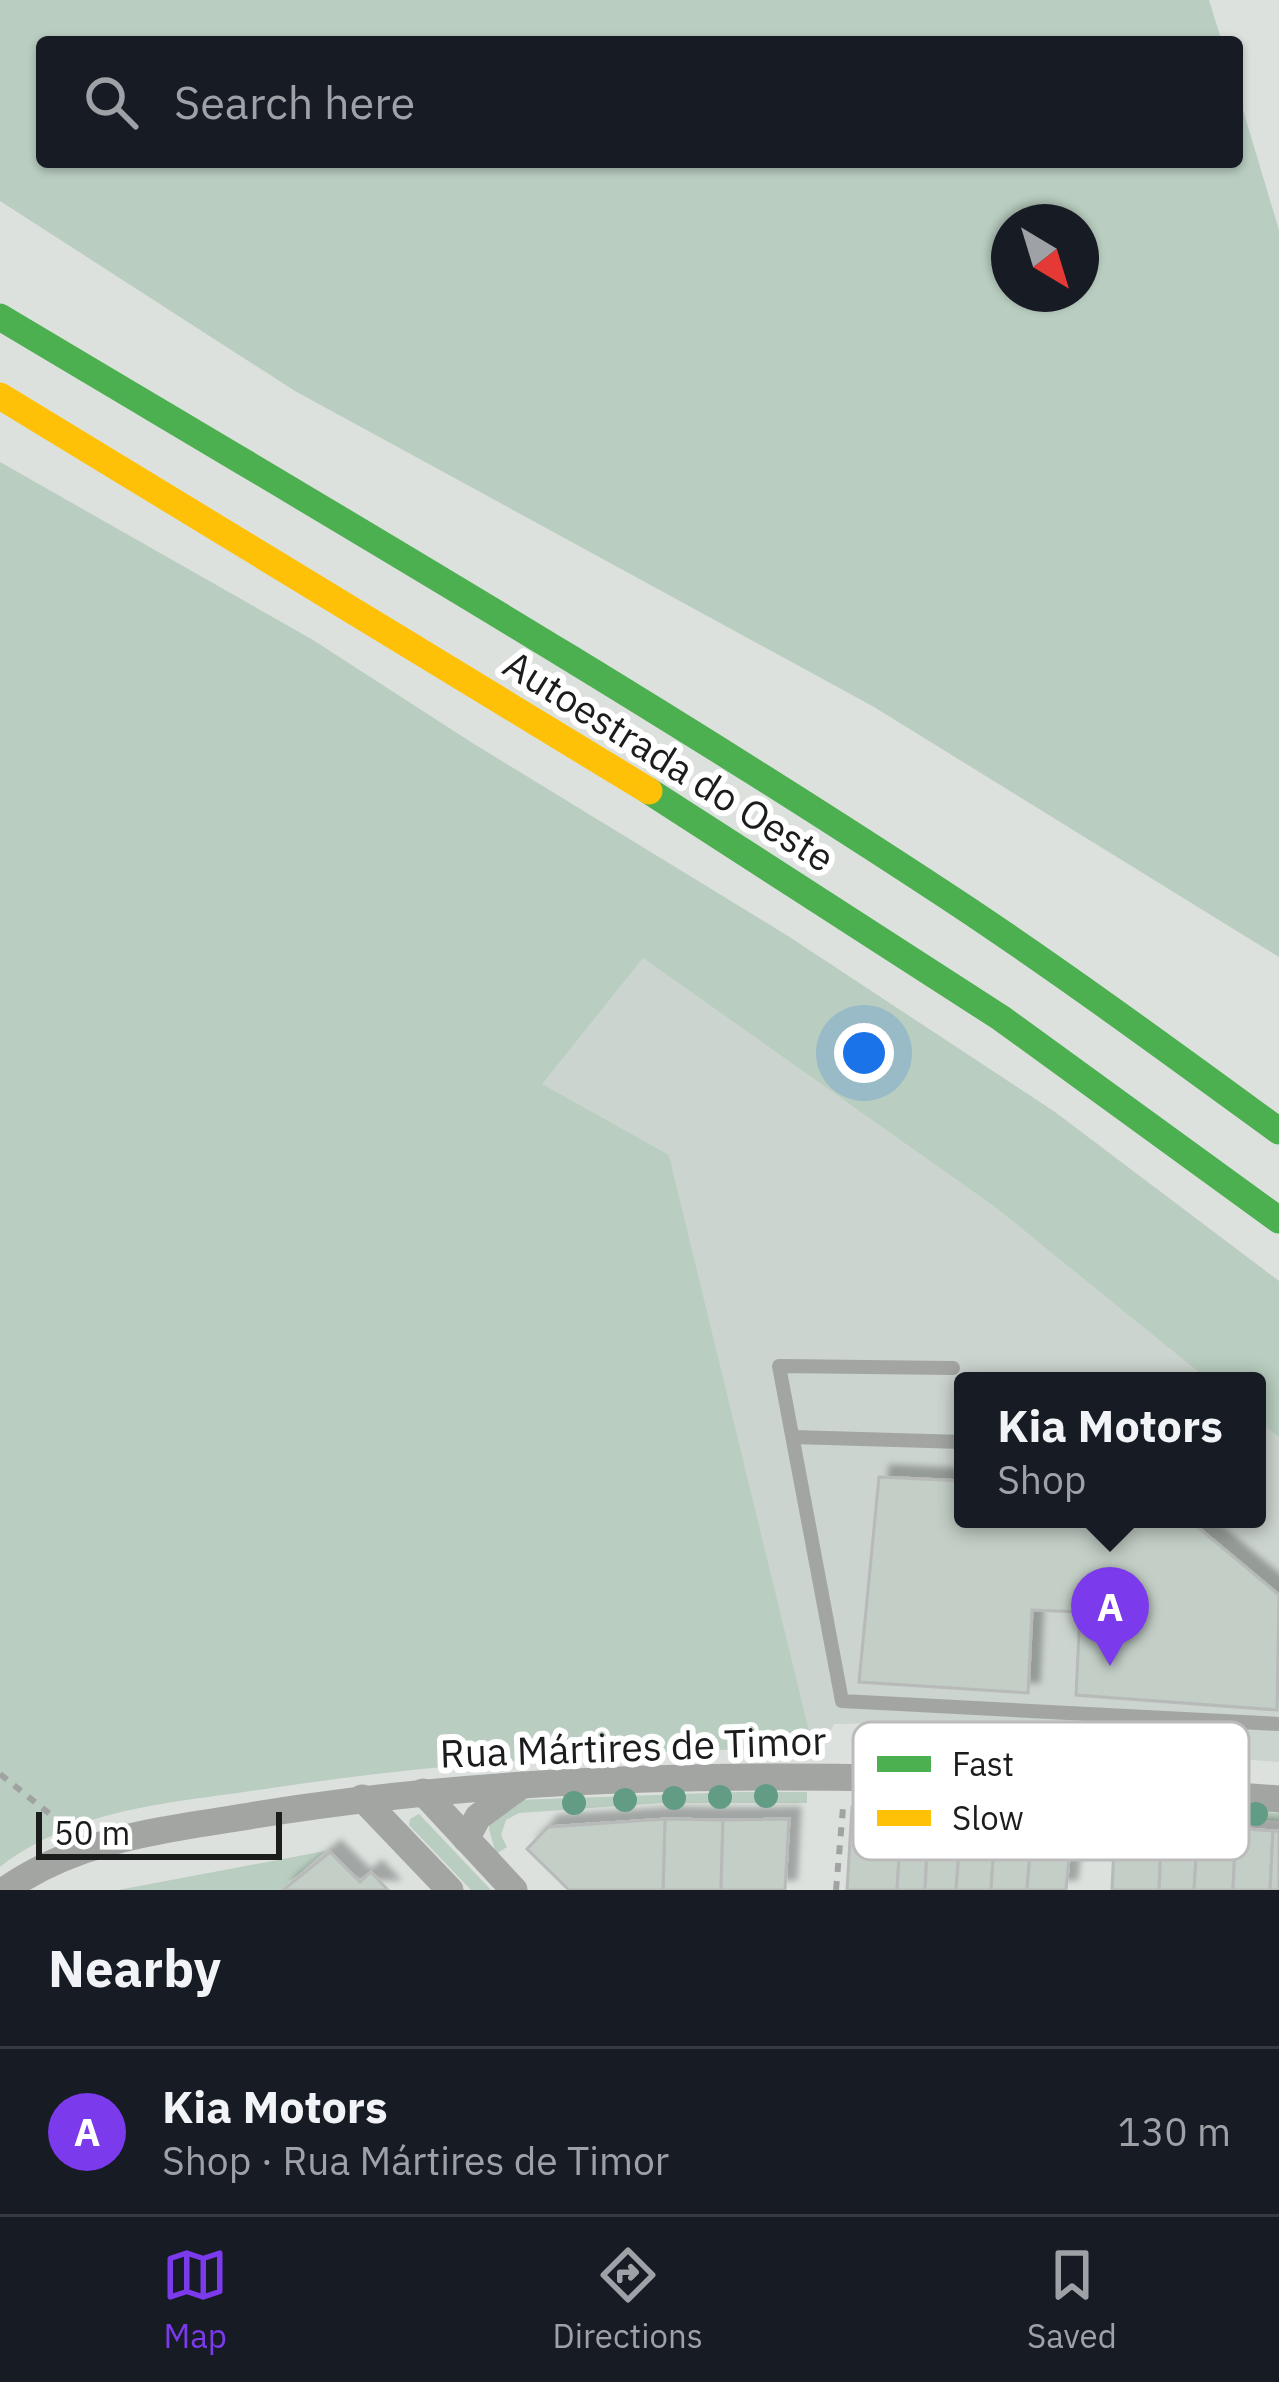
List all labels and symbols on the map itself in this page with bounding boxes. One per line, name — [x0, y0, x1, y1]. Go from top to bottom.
north arrow — [991, 204, 1099, 312]
street label: Autoestrada do Oeste — [494, 638, 844, 883]
your location — [834, 1023, 894, 1083]
pin: A — [1071, 1567, 1149, 1666]
street label: Rua Mártires de Timor — [439, 1714, 827, 1779]
legend — [853, 1722, 1249, 1860]
text: Fast — [952, 1742, 1014, 1785]
text: Slow — [952, 1796, 1024, 1839]
scale bar — [36, 1806, 282, 1859]

